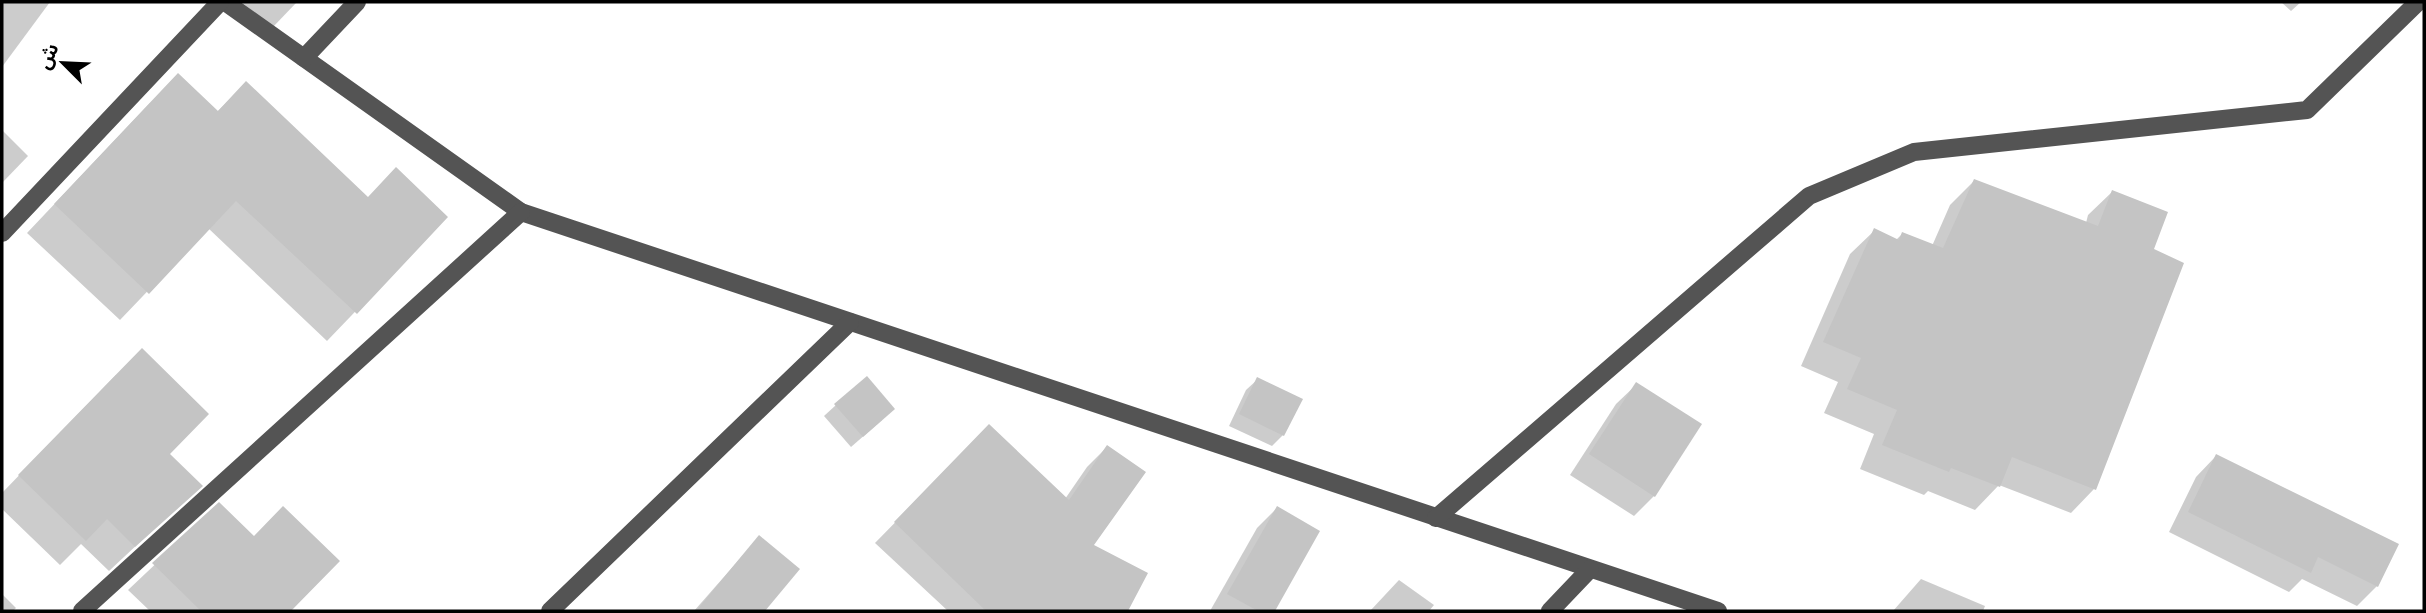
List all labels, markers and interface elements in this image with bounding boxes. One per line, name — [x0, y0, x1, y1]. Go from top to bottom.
north arrow — [28, 28, 98, 98]
text: ش — [30, 39, 66, 74]

